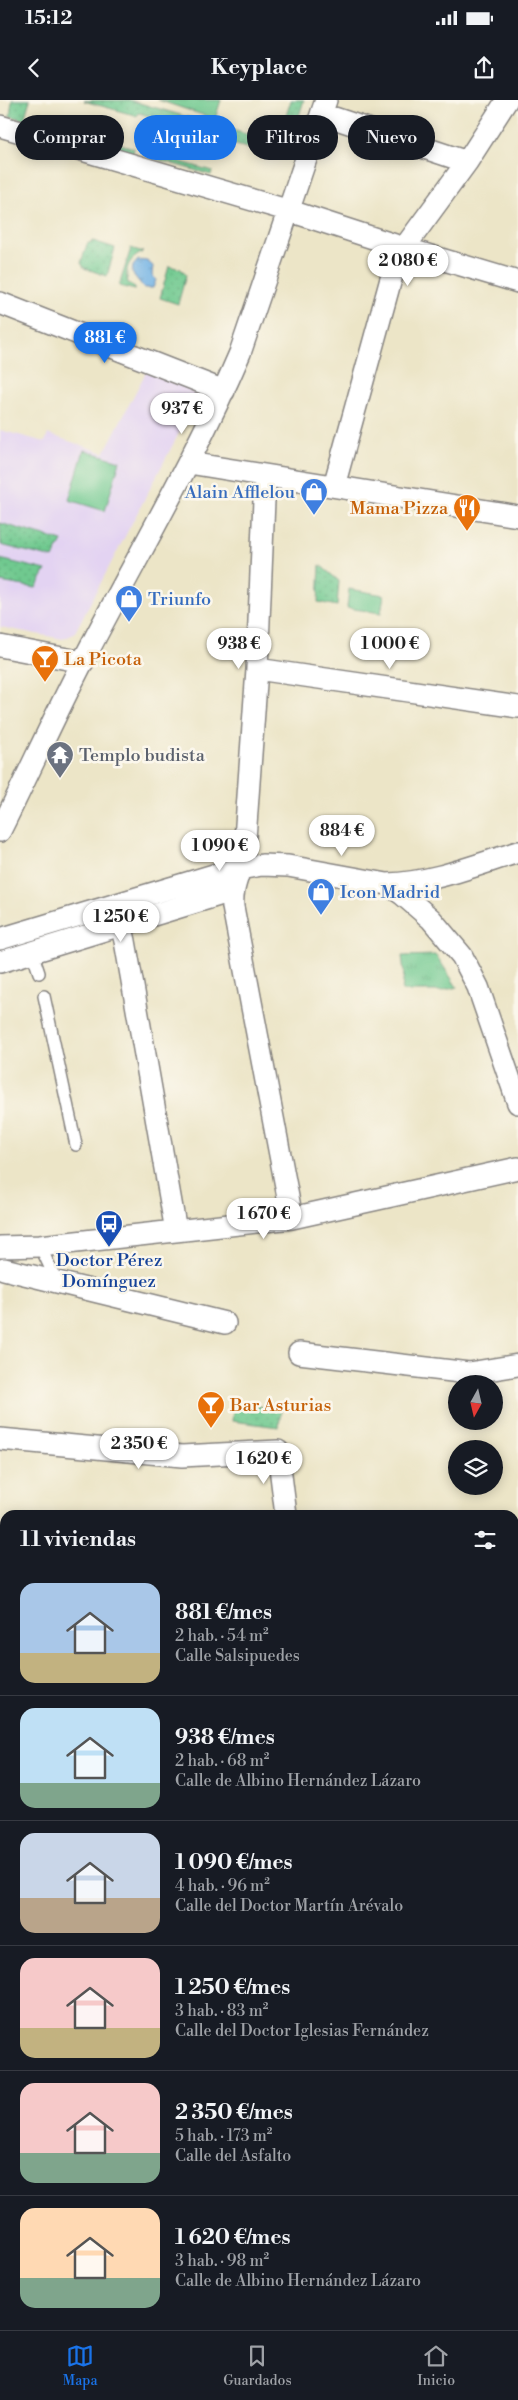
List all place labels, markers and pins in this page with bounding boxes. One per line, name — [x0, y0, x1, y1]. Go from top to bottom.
pin: 2 080 € — [362, 244, 454, 287]
pin: 881 € — [70, 322, 140, 364]
pin: 937 € — [147, 392, 217, 435]
shop icon: Alain Afflelou — [299, 477, 329, 516]
place label: Alain Afflelou — [184, 481, 296, 504]
restaurant icon: Mama Pizza — [452, 493, 482, 532]
place label: Mama Pizza — [350, 497, 449, 520]
shop icon: Triunfo — [114, 584, 144, 623]
place label: Triunfo — [148, 588, 211, 611]
pin: 938 € — [204, 628, 274, 670]
pin: 1 000 € — [344, 628, 436, 670]
bar icon: La Picota — [30, 644, 60, 683]
place label: La Picota — [64, 648, 143, 671]
temple icon: Templo budista — [45, 740, 75, 779]
place label: Templo budista — [79, 744, 206, 767]
pin: 884 € — [307, 814, 377, 857]
pin: 1 090 € — [174, 830, 266, 872]
shop icon: Icon Madrid — [306, 877, 336, 916]
place label: Icon Madrid — [340, 881, 441, 904]
pin: 1 250 € — [75, 900, 167, 943]
pin: 1 670 € — [218, 1198, 310, 1240]
bus stop icon: Doctor Pérez Domínguez — [94, 1209, 124, 1248]
place label: Doctor Pérez Domínguez — [56, 1249, 162, 1293]
bar icon: Bar Asturias — [196, 1390, 226, 1429]
place label: Bar Asturias — [229, 1394, 331, 1417]
pin: 2 350 € — [93, 1428, 185, 1470]
pin: 1 620 € — [218, 1442, 310, 1485]

